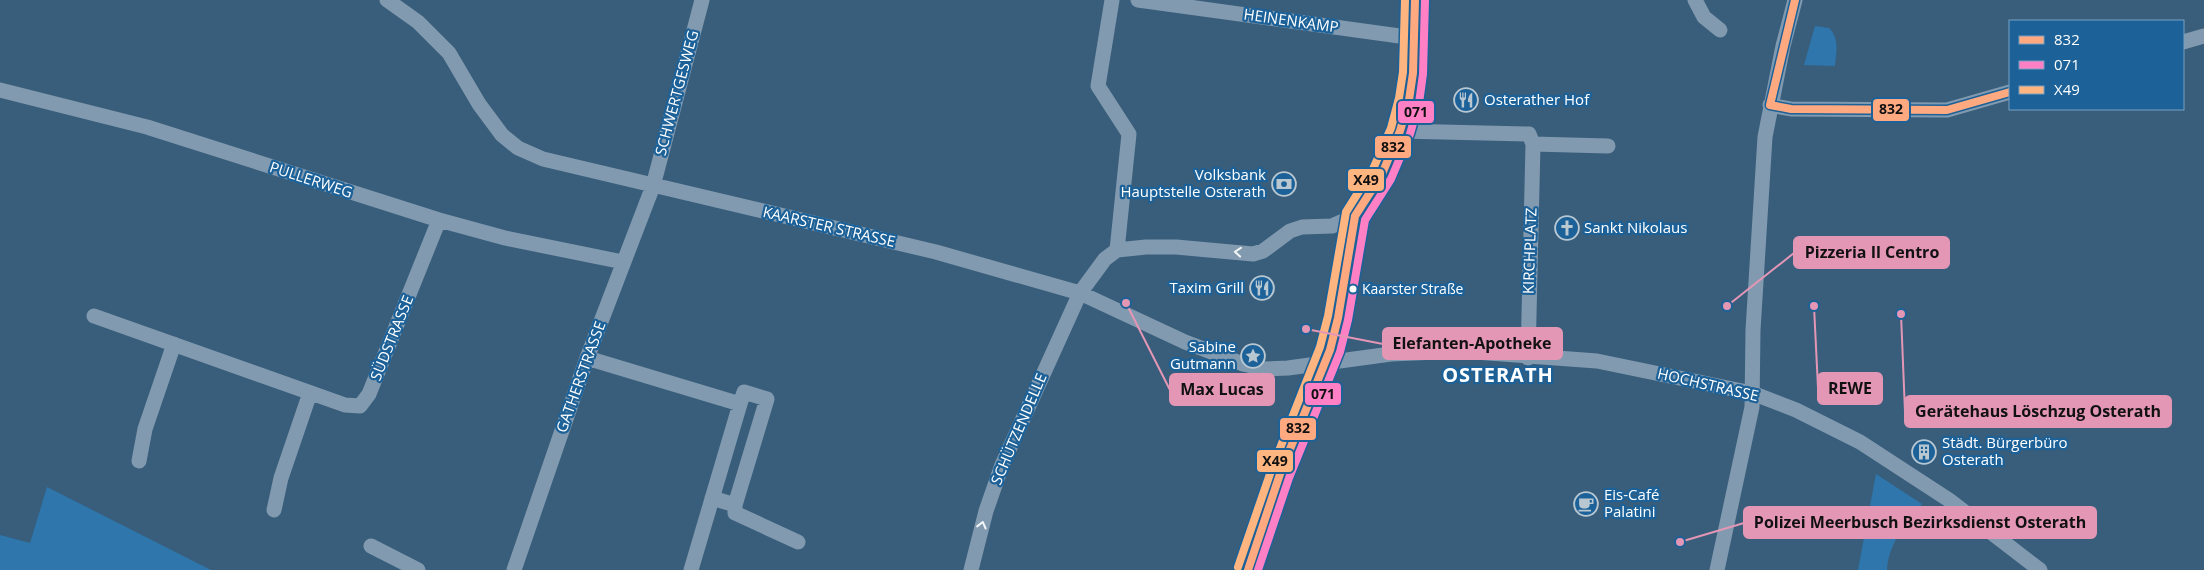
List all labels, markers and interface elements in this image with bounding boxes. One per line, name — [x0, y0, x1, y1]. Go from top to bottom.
street label: HEINENKAMP — [1242, 3, 1340, 37]
legend — [2009, 20, 2184, 110]
street label: SCHWERTGESWEG — [650, 28, 702, 158]
text: 832 — [2054, 29, 2080, 49]
text: 071 — [2054, 54, 2080, 74]
text: X49 — [2054, 79, 2080, 99]
restaurant icon: Osterather Hof — [1453, 87, 1479, 113]
place label: Osterather Hof — [1484, 89, 1590, 109]
line badge: 832 — [1872, 98, 1910, 122]
text: 832 — [1879, 99, 1903, 118]
line badge: 071 — [1397, 100, 1435, 124]
text: 071 — [1404, 102, 1428, 121]
line badge: 832 — [1374, 135, 1412, 159]
text: 832 — [1381, 137, 1405, 156]
street label: PULLERWEG — [267, 156, 355, 202]
place label: Volksbank Hauptstelle Osterath — [1120, 164, 1266, 201]
line badge: X49 — [1347, 168, 1385, 192]
text: X49 — [1353, 170, 1379, 189]
bank icon: Volksbank Hauptstelle Osterath — [1271, 171, 1297, 197]
street label: KAARSTER STRASSE — [761, 201, 897, 251]
street label: KIRCHPLATZ — [1518, 207, 1541, 294]
church icon: Sankt Nikolaus — [1554, 215, 1580, 241]
place label: Sankt Nikolaus — [1584, 217, 1687, 237]
callout: Pizzeria Il Centro — [1794, 237, 1949, 268]
text: Pizzeria Il Centro — [1805, 241, 1939, 263]
one-way arrow — [1234, 247, 1242, 258]
restaurant icon: Taxim Grill — [1249, 275, 1275, 301]
place label: Taxim Grill — [1170, 277, 1244, 297]
place label: Kaarster Straße — [1362, 279, 1464, 298]
marker: Kaarster Straße — [1348, 284, 1358, 294]
street label: SÜDSTRASSE — [365, 292, 417, 383]
street label: GATHERSTRASSE — [551, 318, 610, 435]
callout: Elefanten-Apotheke — [1383, 328, 1562, 359]
text: Elefanten-Apotheke — [1392, 332, 1552, 354]
place label: Sabine Gutmann — [1170, 336, 1236, 373]
place icon: Sabine Gutmann — [1240, 343, 1266, 369]
district label: OSTERATH — [1442, 361, 1554, 388]
street label: HOCHSTRASSE — [1656, 363, 1761, 405]
street label: SCHÜTZENDELLE — [986, 370, 1051, 487]
callout: REWE — [1818, 373, 1882, 404]
callout: Max Lucas — [1170, 374, 1274, 405]
text: REWE — [1828, 377, 1872, 399]
text: Max Lucas — [1180, 378, 1264, 400]
line badge: 071 — [1304, 382, 1342, 406]
text: 071 — [1311, 384, 1335, 403]
callout: Gerätehaus Löschzug Osterath — [1905, 396, 2171, 427]
text: Gerätehaus Löschzug Osterath — [1915, 400, 2161, 422]
line badge: 832 — [1279, 417, 1317, 441]
text: 832 — [1286, 418, 1310, 437]
place label: Städt. Bürgerbüro Osterath — [1942, 432, 2068, 469]
building icon: Städt. Bürgerbüro Osterath — [1911, 439, 1937, 465]
line badge: X49 — [1256, 449, 1294, 473]
text: X49 — [1262, 451, 1288, 470]
place label: Eis-Café Palatini — [1604, 484, 1659, 521]
cafe icon: Eis-Café Palatini — [1573, 491, 1599, 517]
callout: Polizei Meerbusch Bezirksdienst Osterath — [1744, 507, 2096, 538]
text: Polizei Meerbusch Bezirksdienst Osterath — [1754, 511, 2086, 533]
one-way arrow — [976, 521, 987, 530]

